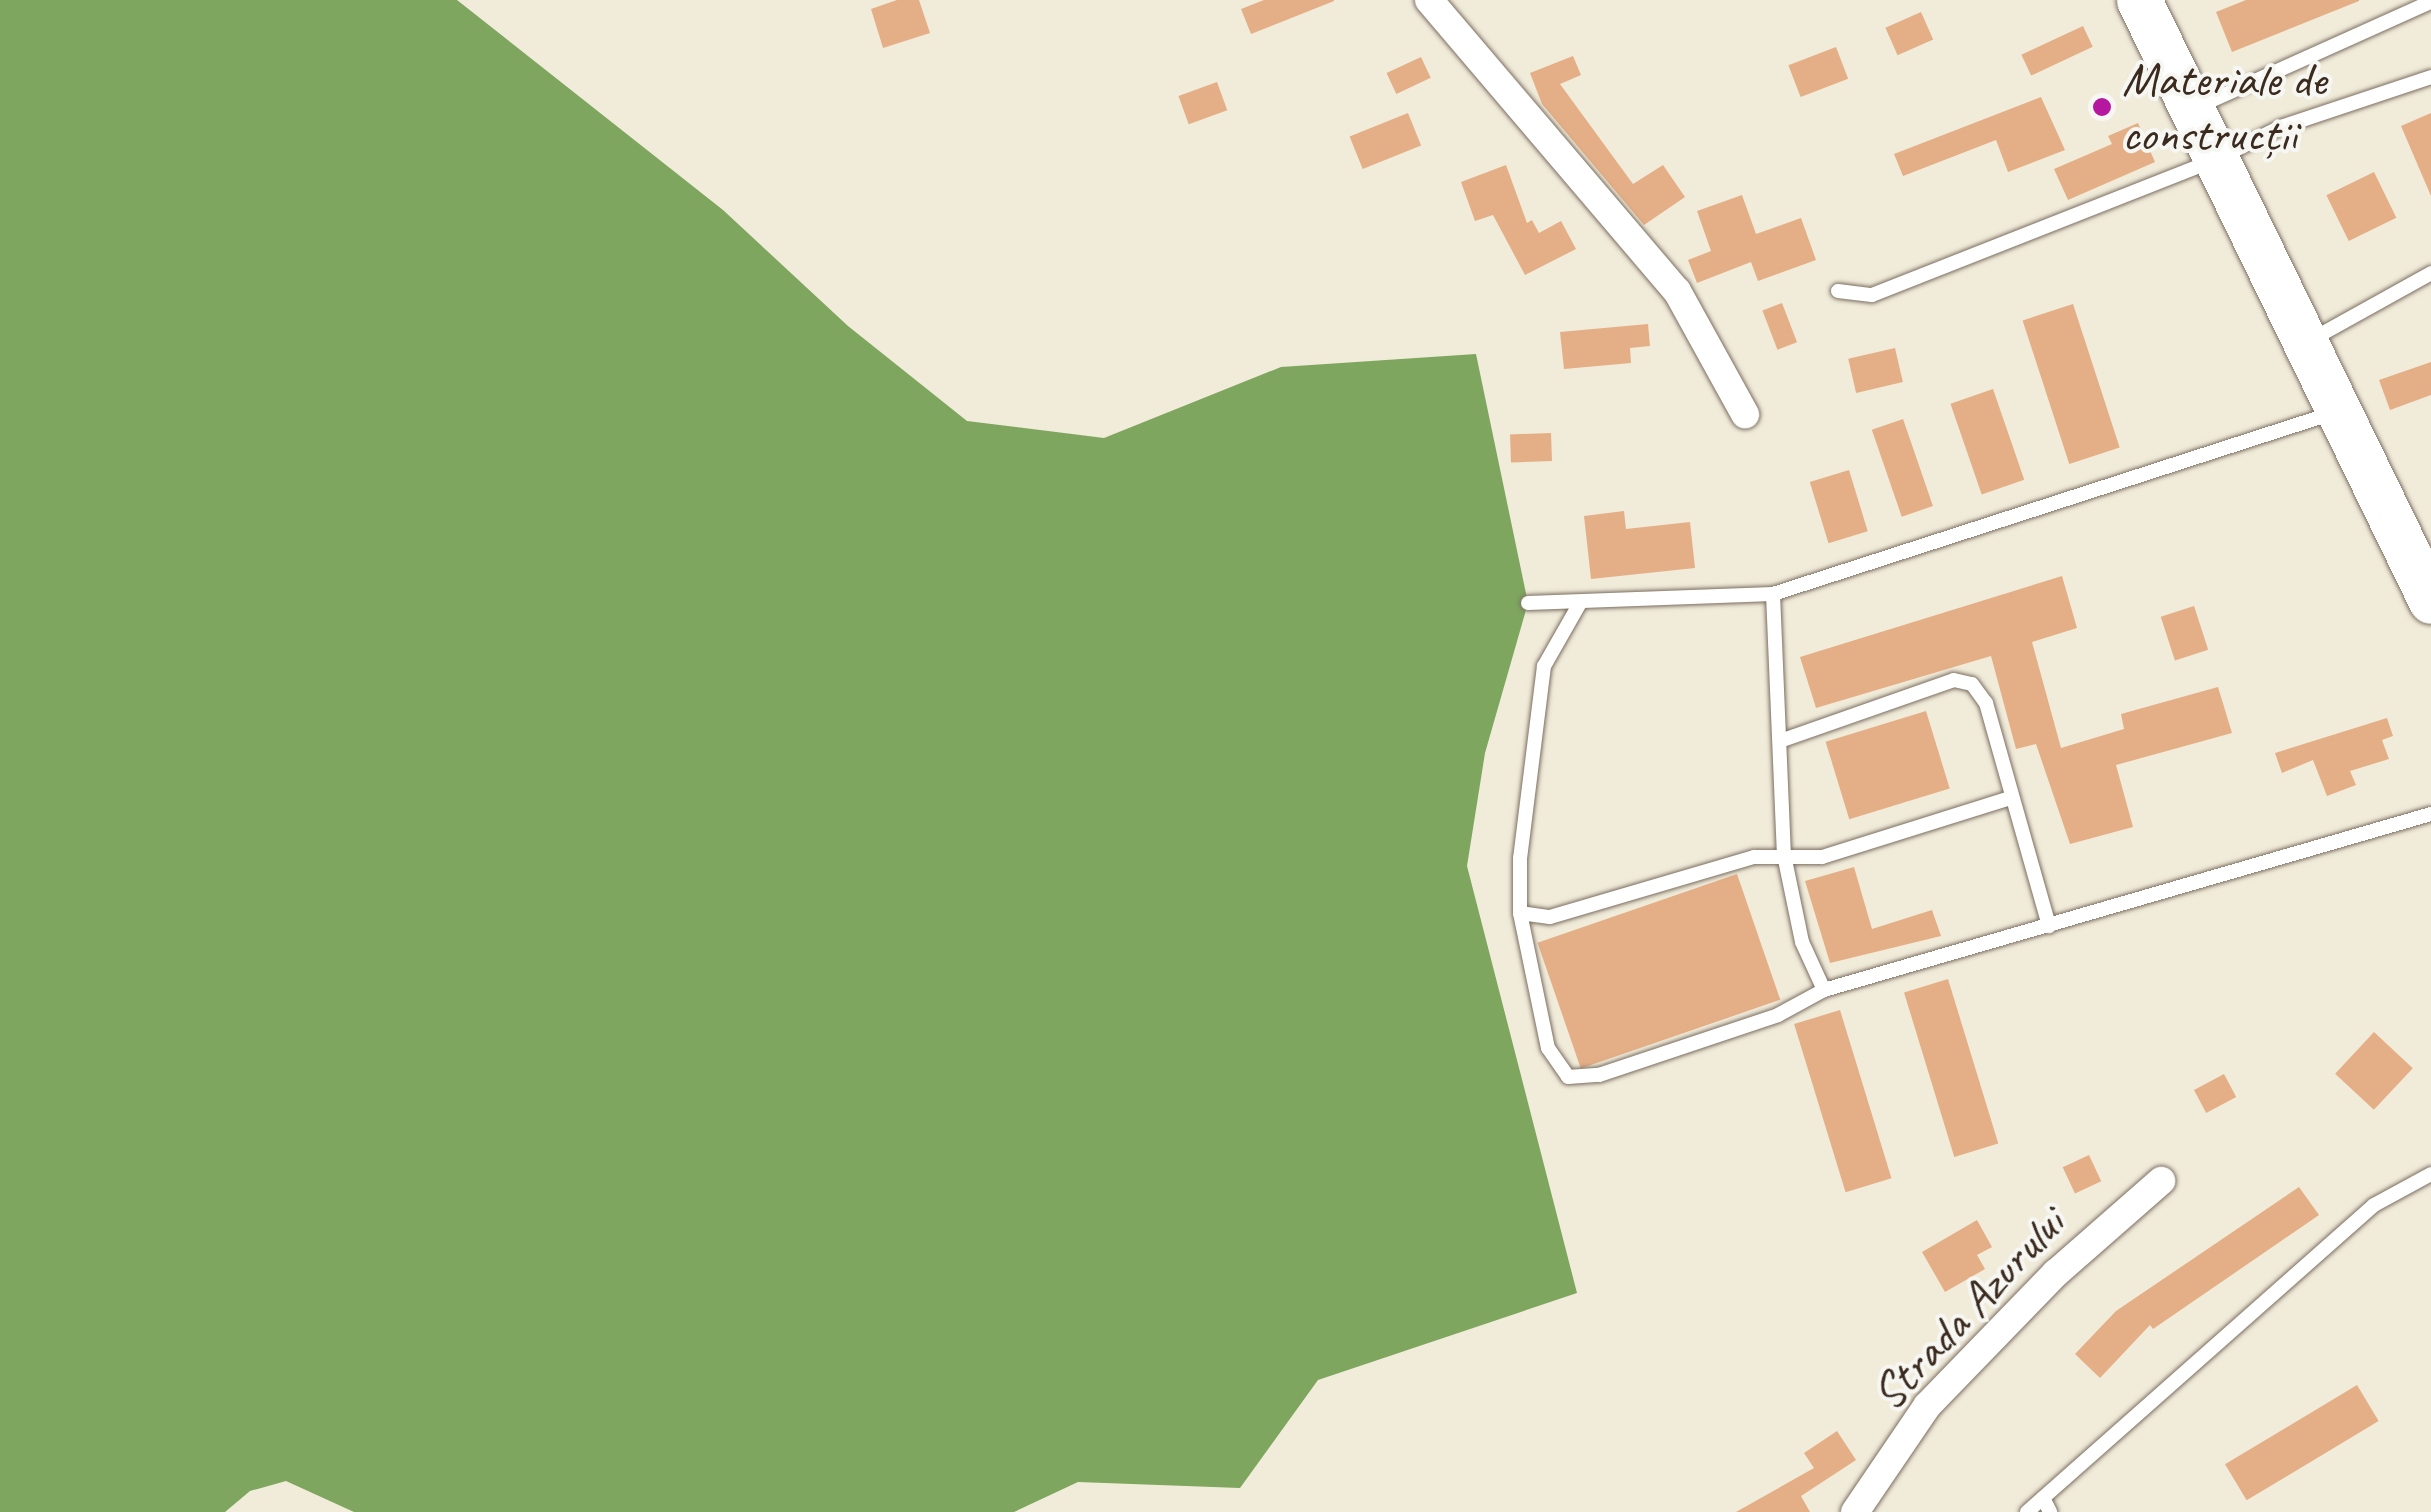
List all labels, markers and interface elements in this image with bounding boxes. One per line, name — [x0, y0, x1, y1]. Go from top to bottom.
place label: Materiale de construcții — [2122, 50, 2326, 163]
marker: Materiale de construcții — [2091, 96, 2113, 118]
street label: Strada Azurului — [1860, 1196, 2076, 1422]

